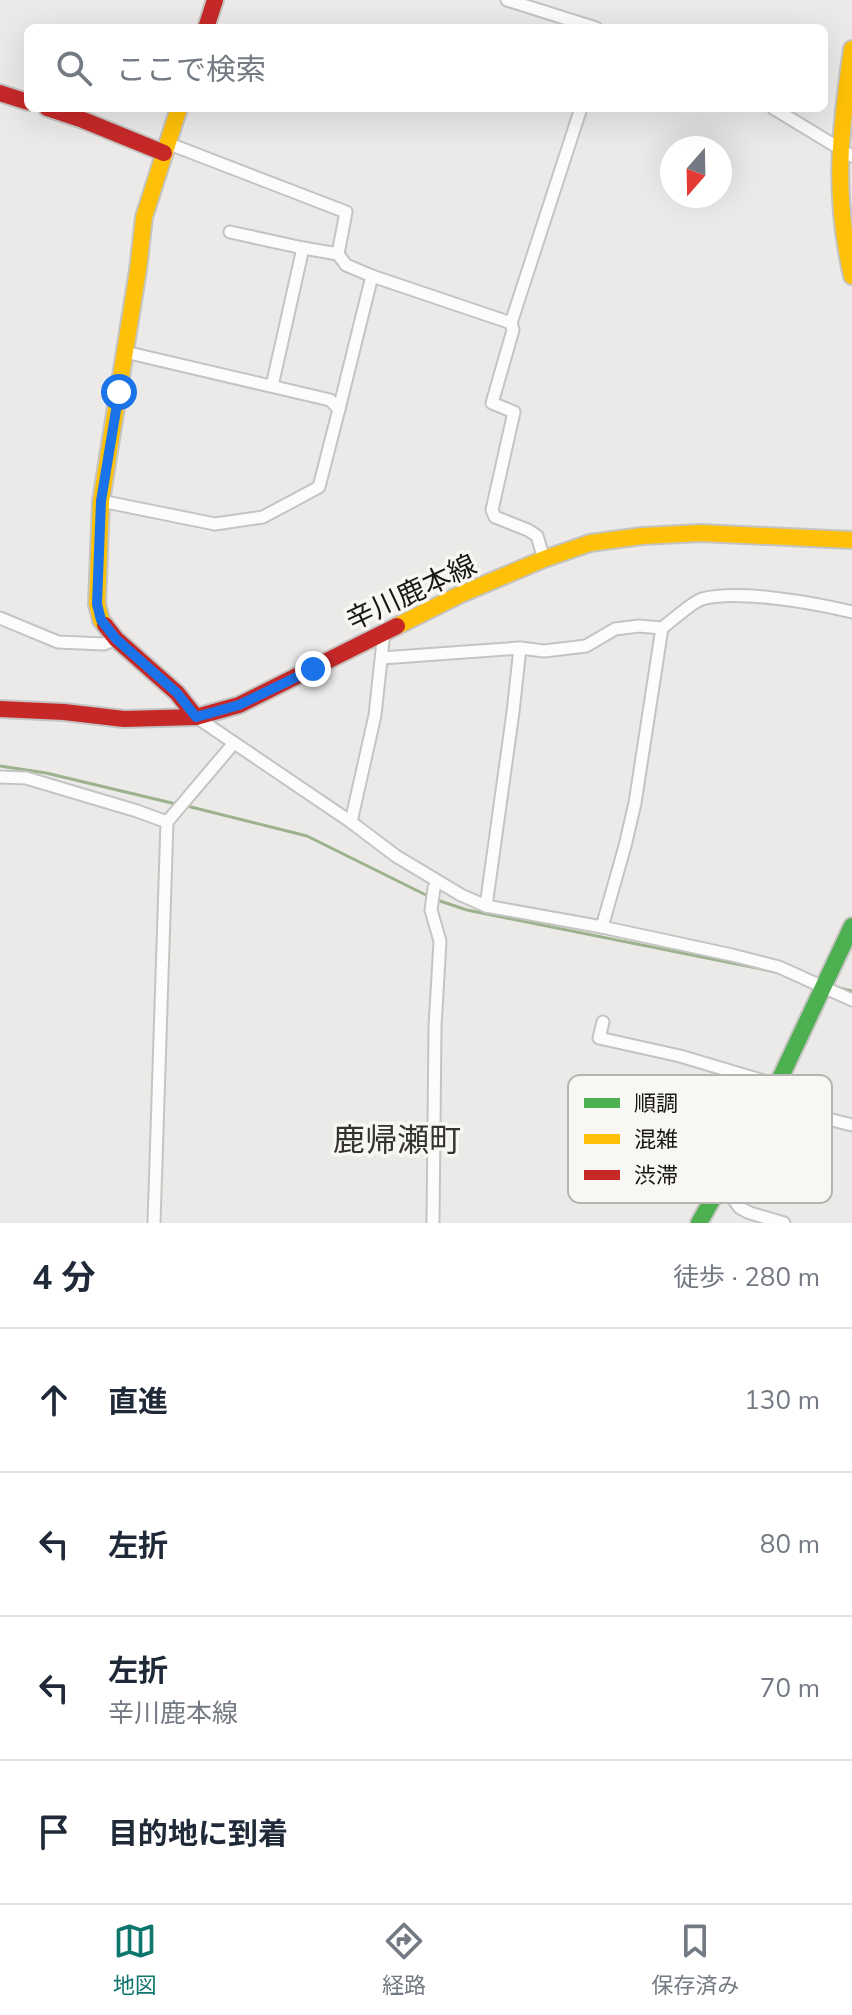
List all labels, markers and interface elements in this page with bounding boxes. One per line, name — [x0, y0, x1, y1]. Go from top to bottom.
search box — [24, 24, 828, 112]
icon: search — [52, 46, 96, 90]
text: ここで検索 — [116, 50, 266, 91]
north arrow — [660, 136, 732, 208]
route start — [101, 374, 137, 410]
street label: 辛川鹿本線 — [340, 546, 483, 640]
route end — [295, 651, 331, 687]
legend — [568, 1075, 832, 1203]
text: 順調 — [634, 1089, 678, 1119]
district label: 鹿帰瀬町 — [333, 1119, 461, 1162]
text: 混雑 — [634, 1125, 678, 1155]
text: 渋滞 — [634, 1161, 678, 1191]
text: 4 分 — [32, 1255, 96, 1301]
text: 徒歩 · 280 m — [673, 1260, 820, 1295]
icon: ahead — [32, 1378, 76, 1422]
text: 直進 — [108, 1382, 168, 1423]
text: 130 m — [744, 1383, 820, 1418]
icon: left — [32, 1522, 76, 1566]
text: 左折 — [108, 1526, 168, 1567]
text: 80 m — [760, 1527, 820, 1562]
text: 左折 — [108, 1651, 168, 1692]
icon: left — [32, 1666, 76, 1710]
text: 70 m — [760, 1671, 820, 1706]
text: 辛川鹿本線 — [108, 1696, 238, 1731]
icon: arrive — [32, 1810, 76, 1854]
text: 目的地に到着 — [108, 1814, 288, 1855]
tab: 地図 — [113, 1919, 157, 2001]
tab: 経路 — [382, 1919, 426, 2001]
tab: 保存済み — [651, 1919, 739, 2001]

